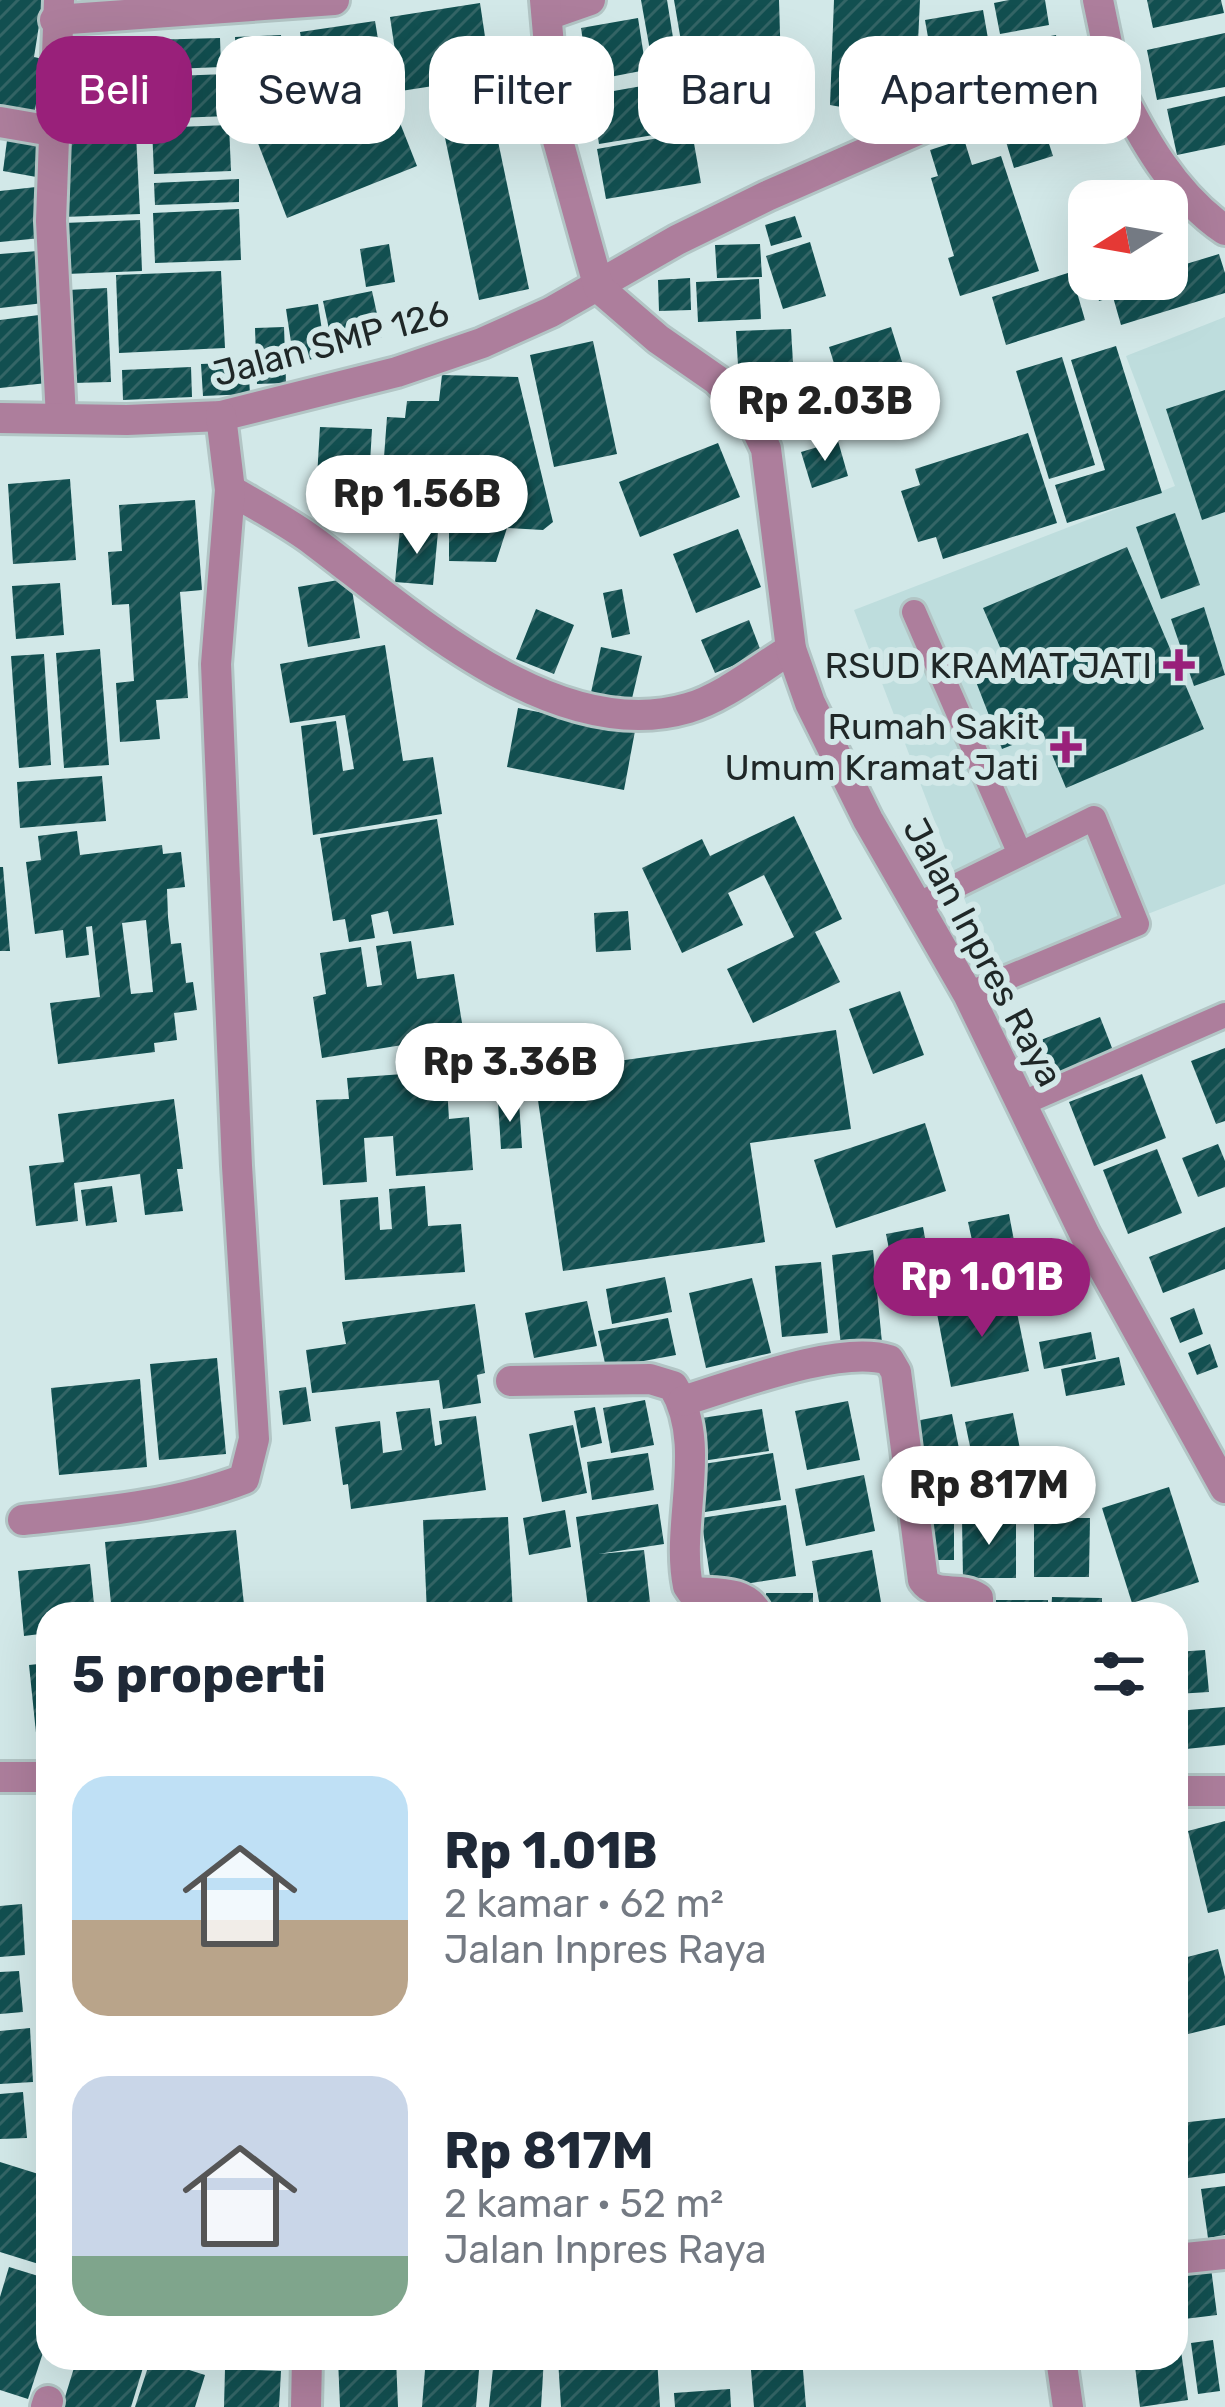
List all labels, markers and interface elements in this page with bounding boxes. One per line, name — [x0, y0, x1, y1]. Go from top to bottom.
chip: Beli — [36, 36, 192, 144]
chip: Sewa — [216, 36, 405, 144]
chip: Filter — [429, 36, 614, 144]
chip: Baru — [638, 36, 815, 144]
chip: Apartemen — [839, 36, 1141, 144]
north arrow — [1068, 180, 1188, 300]
map controls — [1068, 180, 1188, 300]
street label: Jalan SMP 126 — [208, 291, 454, 395]
pin: Rp 2.03B — [701, 362, 949, 464]
text: Rp 2.03B — [737, 378, 913, 424]
pin: Rp 1.56B — [293, 455, 541, 557]
text: Rp 1.56B — [333, 471, 501, 517]
place label: RSUD KRAMAT JATI — [825, 644, 1152, 687]
marker: RSUD KRAMAT JATI — [1163, 649, 1195, 681]
place label: Rumah Sakit Umum Kramat Jati — [725, 705, 1039, 789]
marker: Rumah Sakit Umum Kramat Jati — [1050, 731, 1082, 763]
street label: Jalan Inpres Raya — [894, 810, 1072, 1094]
pin: Rp 3.36B — [386, 1023, 634, 1125]
text: Rp 3.36B — [422, 1039, 598, 1085]
pin: Rp 1.01B — [858, 1238, 1106, 1340]
text: Rp 1.01B — [900, 1254, 1064, 1300]
pin: Rp 817M — [878, 1446, 1100, 1548]
text: Rp 817M — [909, 1462, 1069, 1508]
icon: filters — [1086, 1641, 1152, 1707]
text: 5 properti — [72, 1644, 326, 1705]
text: Rp 1.01B — [444, 1820, 658, 1881]
icon: home — [168, 1824, 312, 1968]
text: 2 kamar · 62 m² — [444, 1881, 724, 1927]
text: Jalan Inpres Raya — [444, 1927, 766, 1973]
text: Rp 817M — [444, 2120, 654, 2181]
icon: home — [168, 2124, 312, 2268]
text: 2 kamar · 52 m² — [444, 2181, 723, 2227]
text: Jalan Inpres Raya — [444, 2227, 766, 2273]

